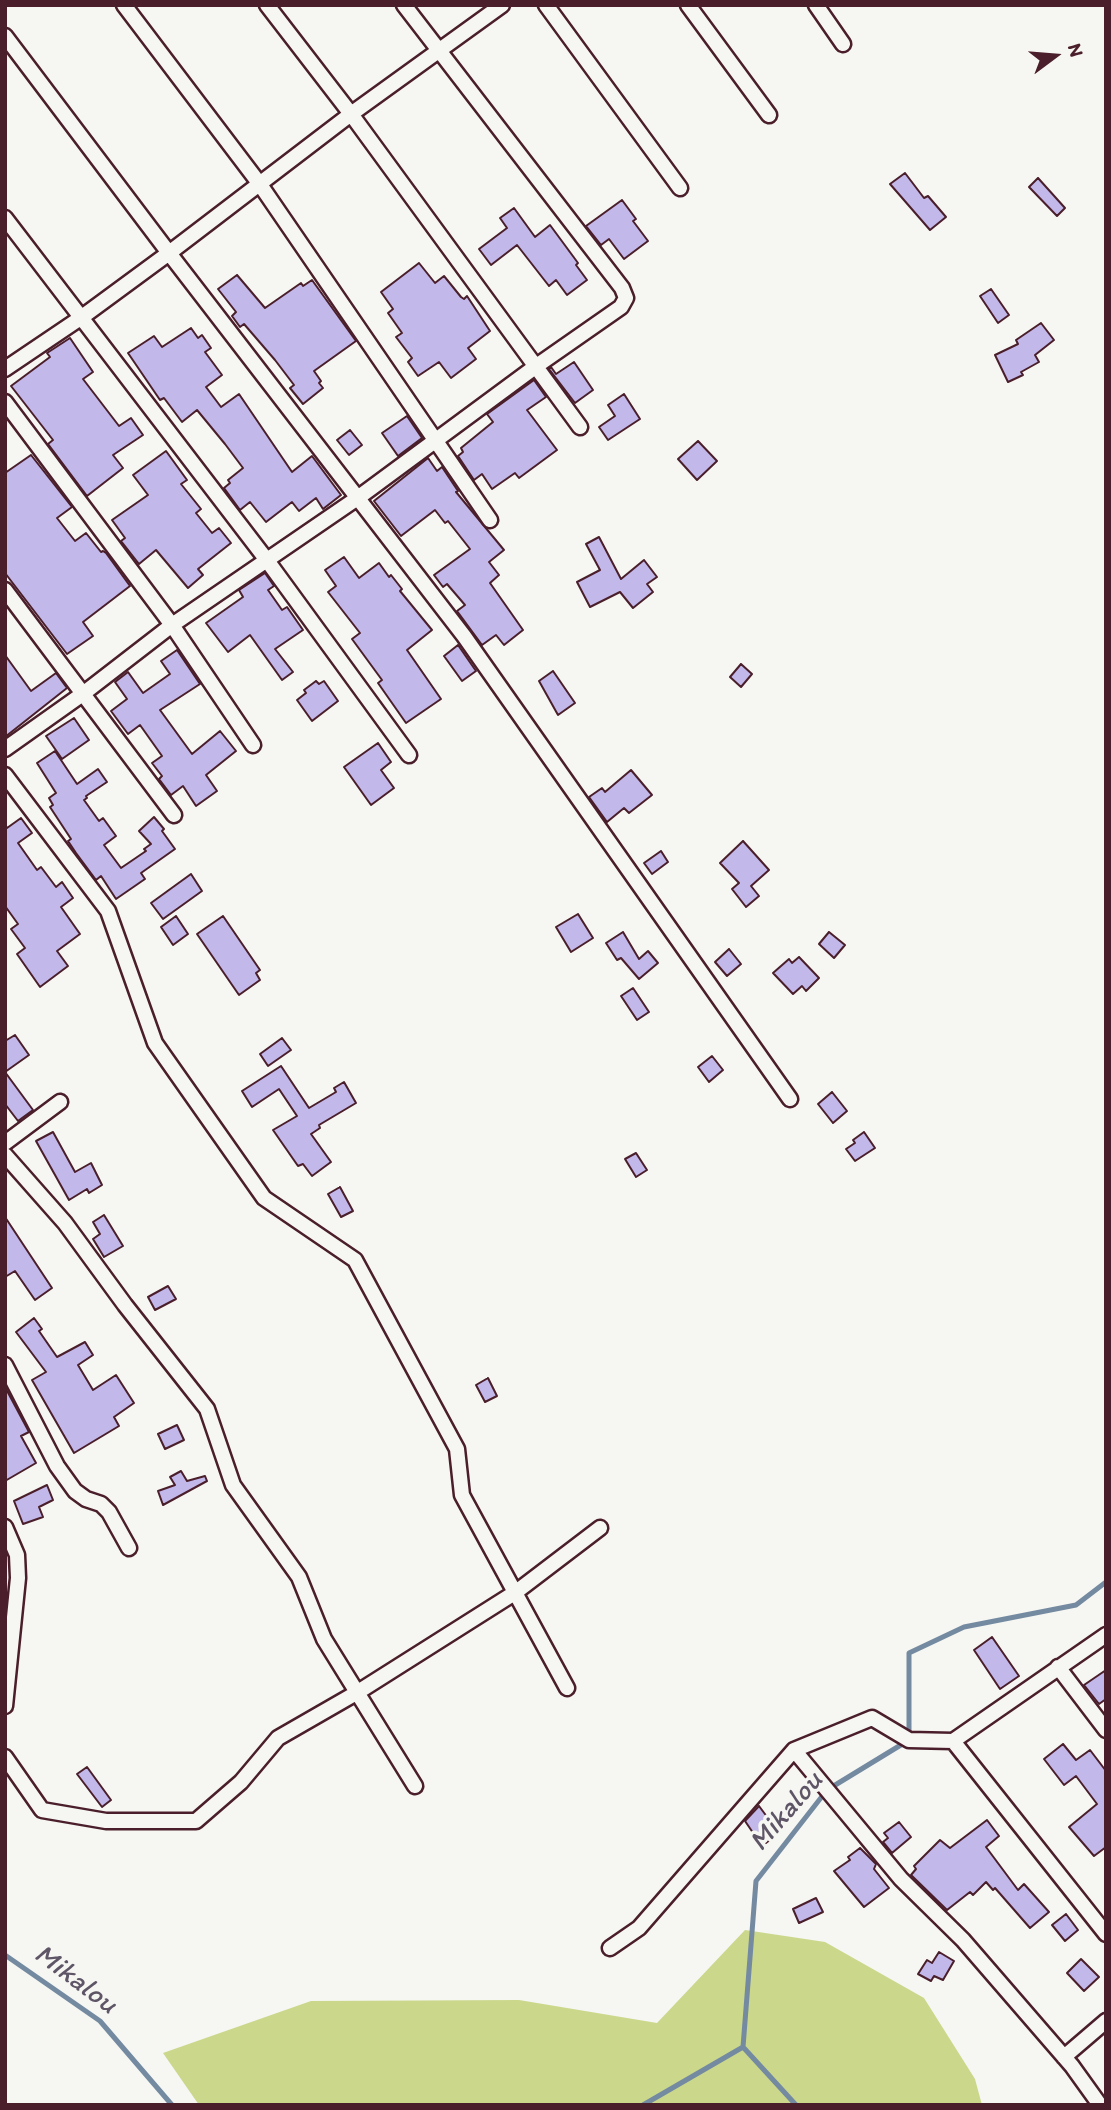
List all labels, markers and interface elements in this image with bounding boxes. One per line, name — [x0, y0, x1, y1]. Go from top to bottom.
north arrow — [1020, 21, 1090, 91]
text: N — [1063, 41, 1088, 59]
water label: Mikalou — [743, 1765, 831, 1859]
water label: Mikalou — [27, 1938, 123, 2022]

